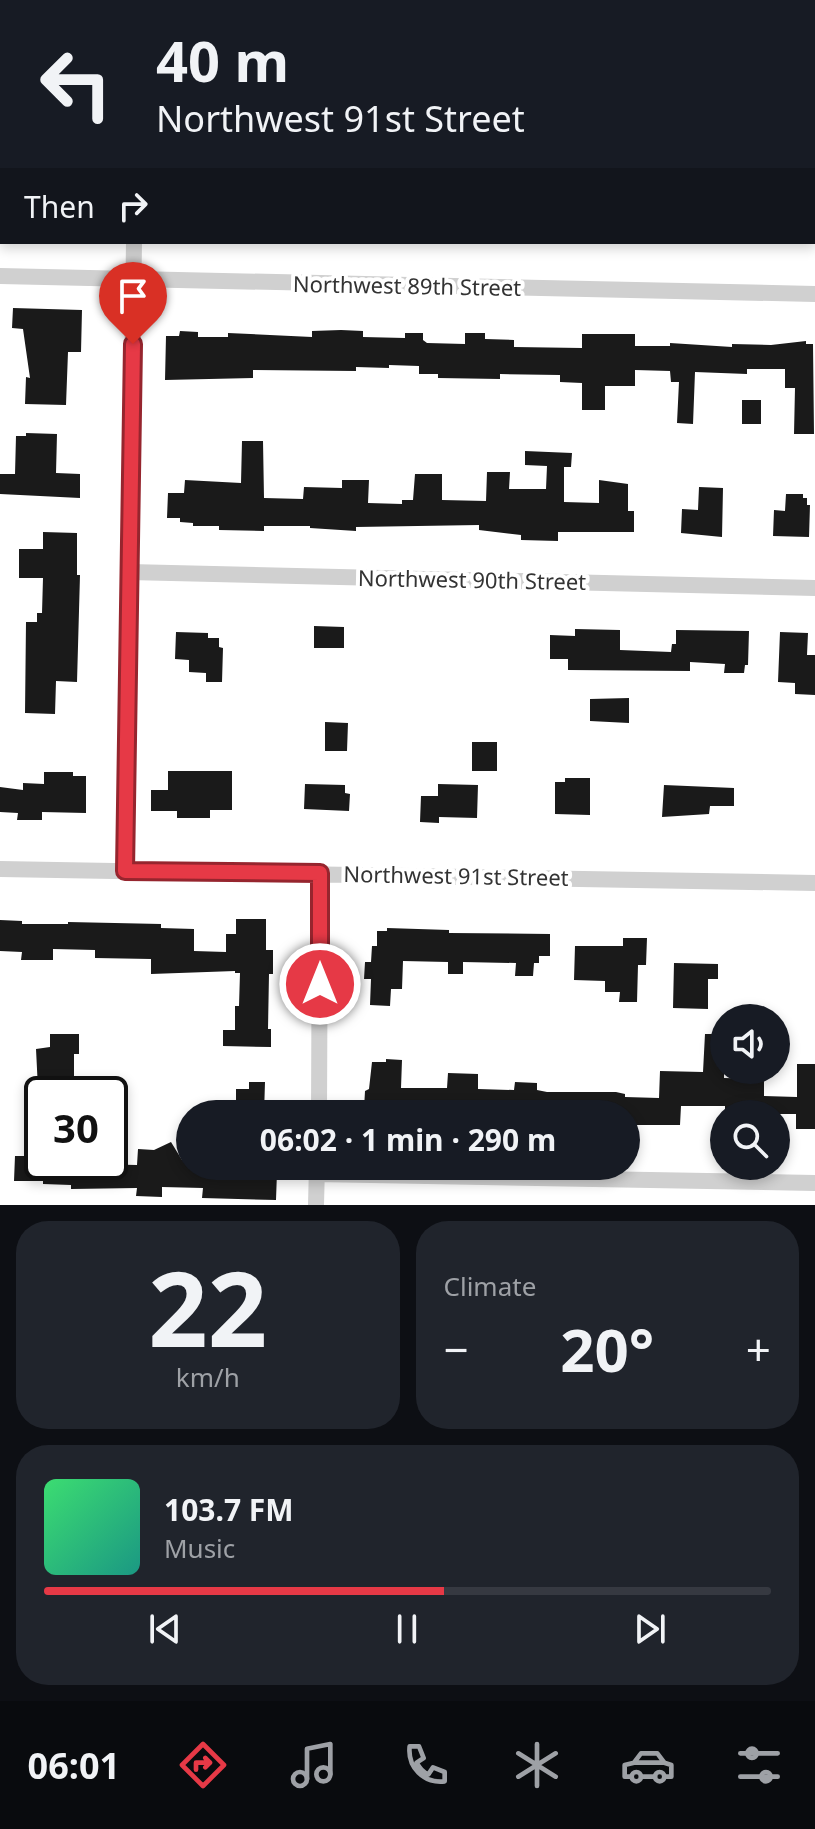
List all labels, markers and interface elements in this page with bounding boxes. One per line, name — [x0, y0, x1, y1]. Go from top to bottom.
text: 40 m — [156, 22, 289, 98]
icon: left — [24, 32, 128, 136]
text: Northwest 91st Street — [156, 94, 525, 143]
icon: right — [111, 184, 155, 228]
text: Then — [24, 186, 95, 227]
pin — [99, 262, 167, 344]
street label: Northwest 89th Street — [293, 268, 522, 302]
icon: arrive — [111, 274, 155, 318]
street label: Northwest 90th Street — [358, 562, 587, 596]
street label: Northwest 91st Street — [343, 858, 569, 892]
position arrow — [278, 942, 362, 1026]
map controls — [710, 1004, 790, 1180]
button: sound — [710, 1004, 790, 1084]
speed limit sign: 30 — [24, 1076, 128, 1180]
button: search — [710, 1100, 790, 1180]
text: 06:02 · 1 min · 290 m — [260, 1119, 556, 1160]
text: 22 — [148, 1236, 267, 1377]
text: Climate — [444, 1268, 536, 1304]
text: 20° — [560, 1308, 654, 1390]
text: − — [444, 1319, 469, 1379]
text: + — [746, 1319, 771, 1379]
text: km/h — [176, 1359, 240, 1395]
text: 103.7 FM — [164, 1489, 294, 1530]
text: Music — [164, 1530, 235, 1566]
icon: previous — [143, 1607, 187, 1651]
icon: pause — [385, 1607, 429, 1651]
icon: next — [628, 1607, 672, 1651]
icon: directions — [175, 1737, 231, 1793]
icon: music — [286, 1737, 342, 1793]
icon: phone — [398, 1737, 454, 1793]
icon: climate — [509, 1737, 565, 1793]
icon: car — [620, 1737, 676, 1793]
icon: filters — [731, 1737, 787, 1793]
text: 06:01 — [28, 1741, 120, 1790]

